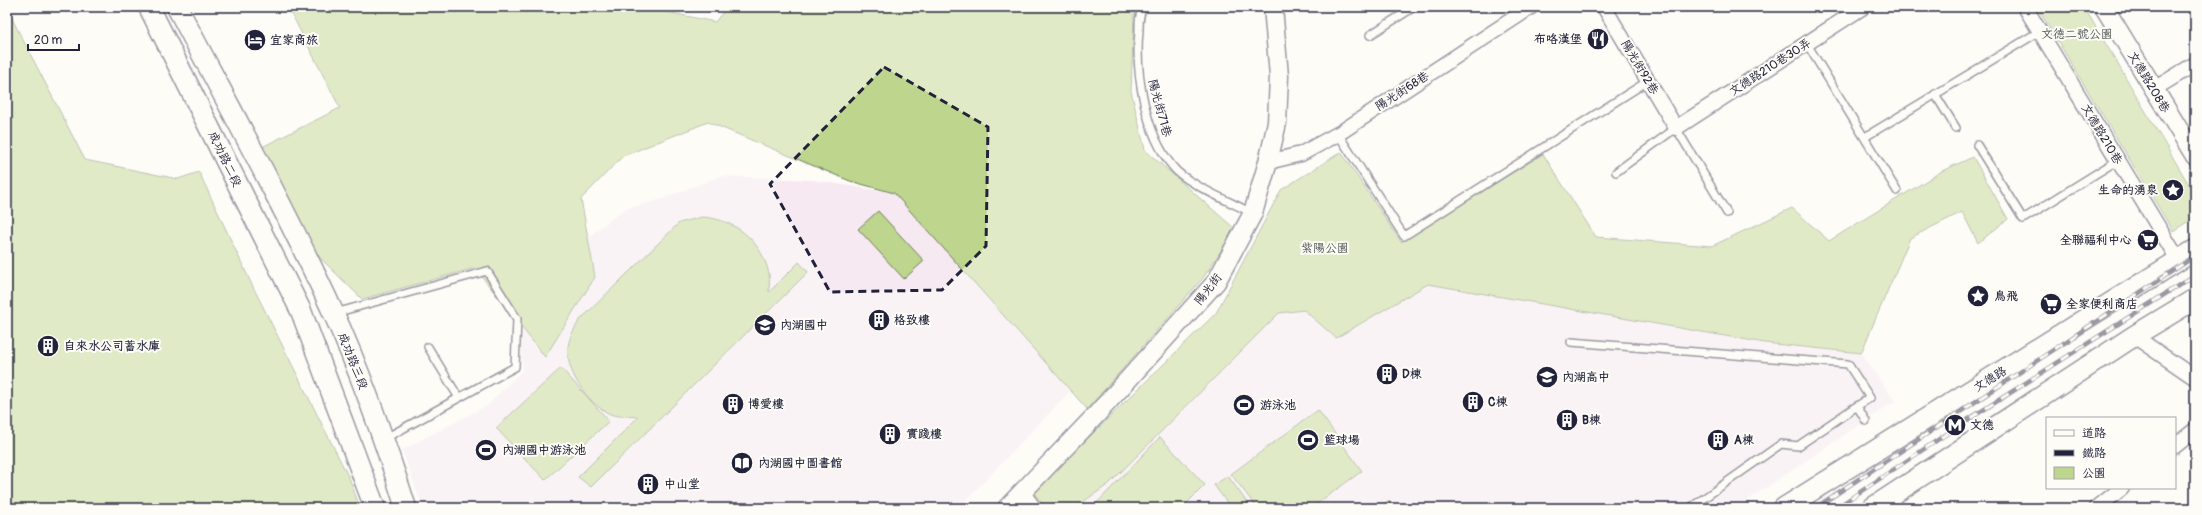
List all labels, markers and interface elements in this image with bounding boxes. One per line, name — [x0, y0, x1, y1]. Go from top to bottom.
scale bar — [28, 26, 79, 52]
restaurant icon: 布咯漢堡 — [1585, 26, 1611, 52]
hotel icon: 宜家商旅 — [242, 27, 268, 53]
park label: 文德二號公園 — [2041, 27, 2113, 42]
place label: 布咯漢堡 — [1534, 32, 1582, 47]
text: 20 m — [34, 33, 63, 48]
place label: 宜家商旅 — [270, 33, 318, 48]
street label: 文德路210巷30弄 — [1727, 35, 1814, 99]
street label: 陽光街92巷 — [1617, 37, 1662, 97]
street label: 文德路208巷 — [2124, 49, 2173, 116]
street label: 陽光街68巷 — [1373, 69, 1432, 114]
street label: 陽光街71巷 — [1145, 78, 1174, 139]
street label: 文德路210巷 — [2078, 101, 2125, 167]
street label: 成功路二段 — [205, 129, 244, 189]
place icon: 生命的湧泉 — [2160, 177, 2186, 203]
place label: 生命的湧泉 — [2098, 183, 2158, 198]
supermarket icon: 全聯福利中心 — [2135, 227, 2161, 253]
place label: 全聯福利中心 — [2060, 233, 2132, 248]
park label: 紫陽公園 — [1301, 241, 1349, 256]
street label: 陽光街 — [1191, 271, 1225, 308]
place icon: 鳥飛 — [1965, 283, 1991, 309]
place label: 鳥飛 — [1994, 289, 2018, 304]
supermarket icon: 全家便利商店 — [2038, 291, 2064, 317]
place label: 全家便利商店 — [2066, 297, 2138, 312]
building icon: 格致樓 — [866, 307, 892, 333]
school or university icon: 內湖國中 — [752, 312, 778, 338]
place label: 格致樓 — [894, 313, 930, 328]
place label: 內湖國中 — [780, 318, 828, 333]
street label: 成功路三段 — [334, 331, 371, 392]
building icon: 自來水公司蓄水庫 — [35, 333, 61, 359]
place label: 自來水公司蓄水庫 — [64, 339, 160, 354]
building icon: D棟 — [1374, 361, 1400, 387]
school or university icon: 內湖高中 — [1534, 364, 1560, 390]
street label: 文德路 — [1971, 364, 2010, 395]
place label: D棟 — [1402, 367, 1423, 382]
place label: 內湖高中 — [1562, 370, 1610, 385]
building icon: C棟 — [1460, 389, 1486, 415]
building icon: 博愛樓 — [720, 391, 746, 417]
sports icon: 游泳池 — [1231, 392, 1257, 418]
place label: C棟 — [1488, 395, 1508, 410]
place label: 博愛樓 — [748, 397, 784, 412]
place label: 游泳池 — [1260, 398, 1296, 413]
building icon: B棟 — [1554, 407, 1580, 433]
metro station icon: 文德 — [1942, 412, 1968, 438]
place label: B棟 — [1582, 413, 1602, 428]
legend — [2046, 417, 2176, 489]
place label: 文德 — [1970, 418, 1994, 433]
building icon: 實踐樓 — [877, 421, 903, 447]
text: 道路 — [2082, 426, 2106, 441]
place label: 實踐樓 — [906, 427, 942, 442]
sports icon: 籃球場 — [1295, 427, 1321, 453]
building icon: A棟 — [1705, 427, 1731, 453]
place label: 籃球場 — [1324, 433, 1360, 448]
place label: A棟 — [1734, 433, 1755, 448]
sports icon: 內湖國中游泳池 — [473, 437, 499, 463]
place label: 內湖國中游泳池 — [502, 443, 586, 458]
text: 鐵路 — [2082, 446, 2106, 461]
library icon: 內湖國中圖書館 — [729, 450, 755, 476]
place label: 內湖國中圖書館 — [758, 456, 843, 471]
text: 公園 — [2082, 466, 2106, 481]
building icon: 中山堂 — [635, 471, 661, 497]
place label: 中山堂 — [664, 477, 700, 492]

